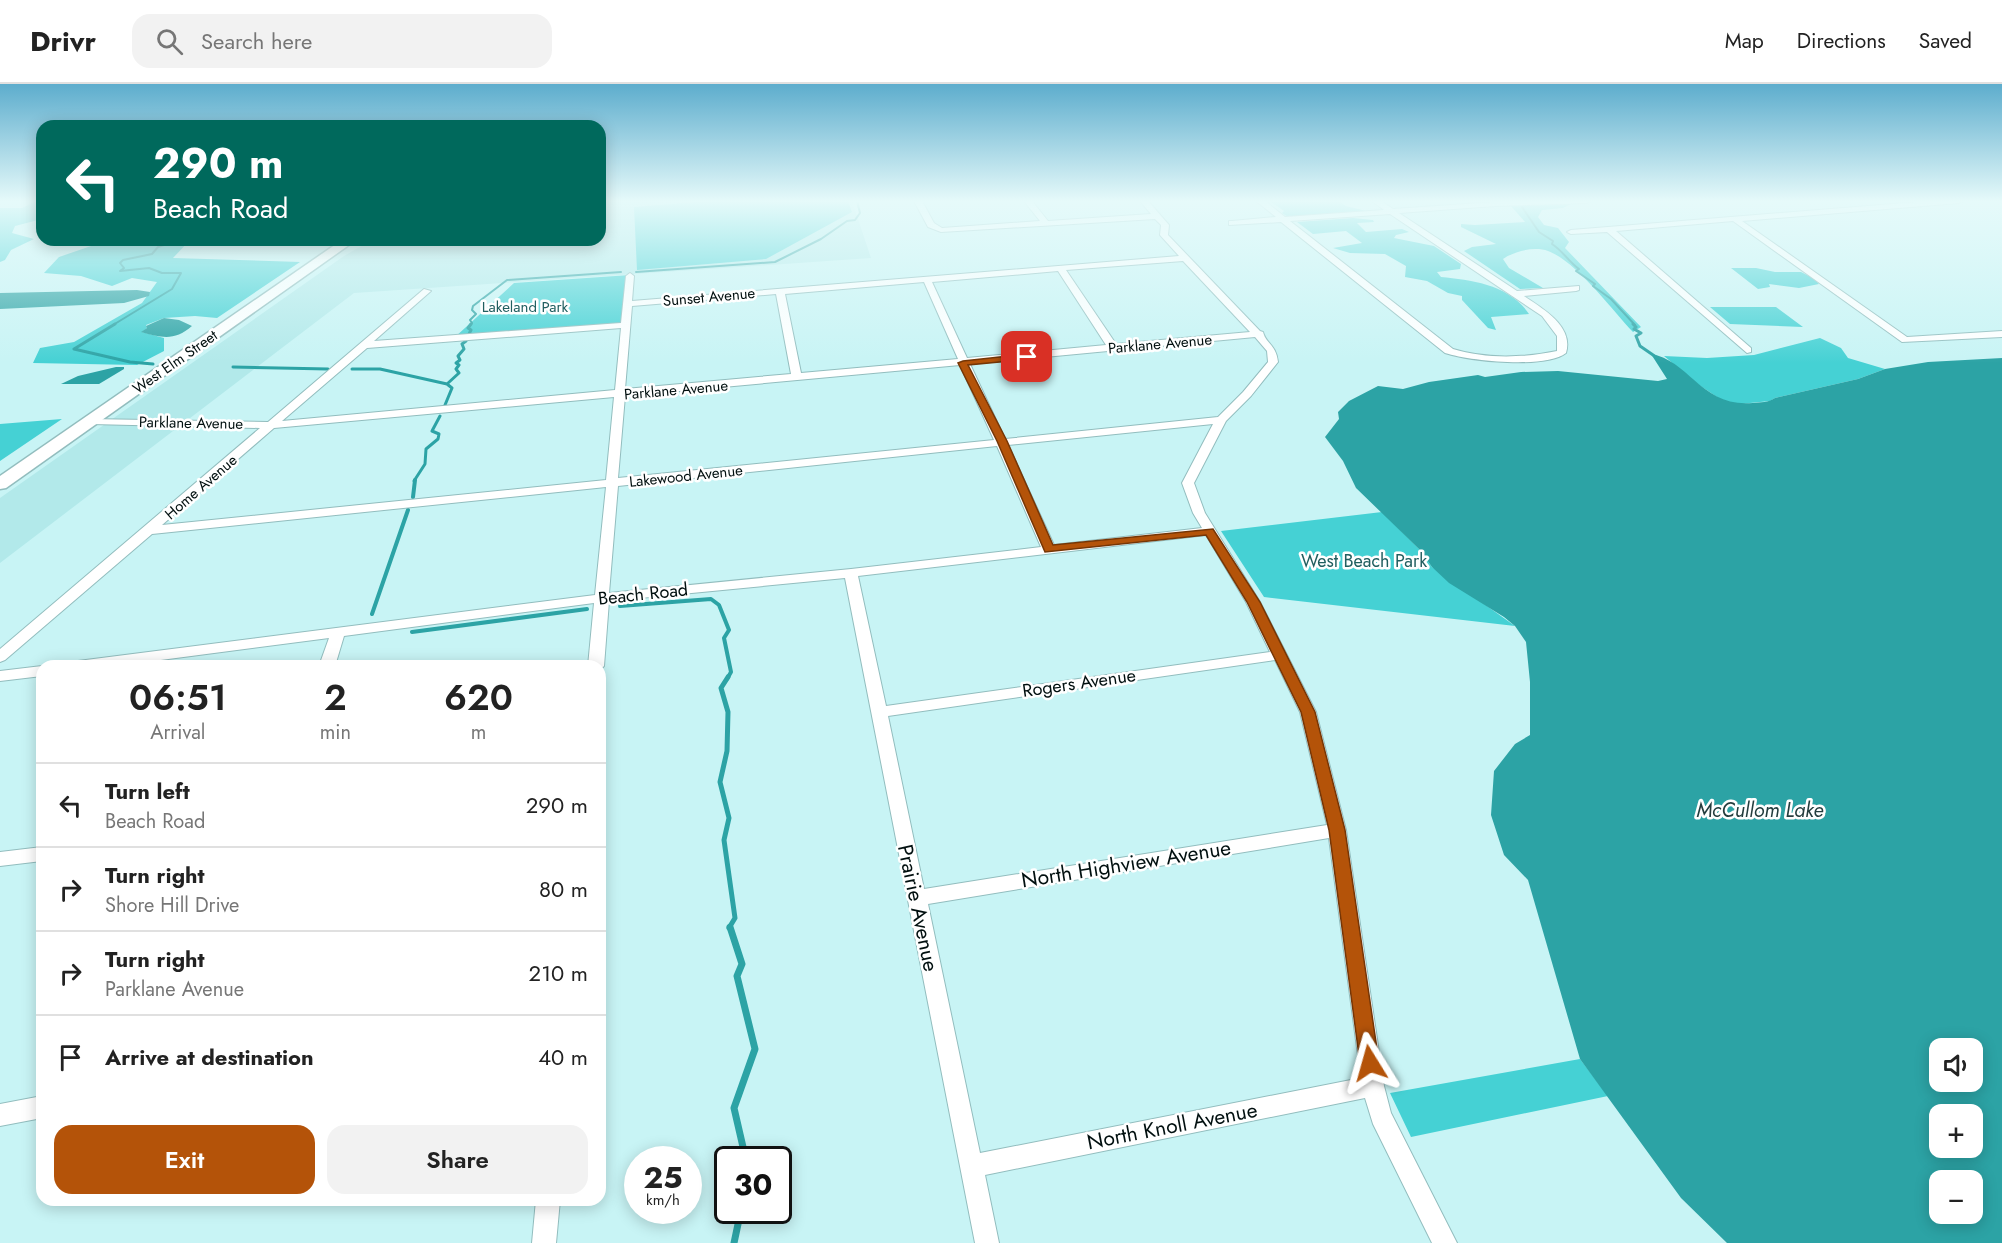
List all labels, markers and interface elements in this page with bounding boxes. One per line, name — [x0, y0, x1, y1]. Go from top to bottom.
search box — [132, 14, 552, 68]
text: Drivr — [30, 21, 96, 62]
icon: search — [153, 25, 186, 58]
text: Search here — [201, 25, 312, 57]
text: Map — [1725, 26, 1764, 56]
text: Directions — [1797, 26, 1886, 56]
text: Saved — [1919, 26, 1972, 56]
text: 290 m — [153, 133, 284, 194]
icon: left — [54, 144, 132, 222]
text: Beach Road — [153, 189, 288, 228]
street label: Sunset Avenue — [662, 282, 756, 312]
park label: Lakeland Park — [482, 296, 569, 318]
street label: West Elm Street — [128, 324, 222, 399]
street label: Parklane Avenue — [1107, 328, 1213, 360]
pin — [1001, 331, 1052, 382]
icon: arrive — [1010, 340, 1043, 373]
street label: Parklane Avenue — [623, 374, 729, 406]
street label: Parklane Avenue — [139, 411, 244, 435]
street label: Home Avenue — [160, 449, 242, 525]
street label: Lakewood Avenue — [628, 459, 744, 493]
park label: West Beach Park — [1301, 548, 1427, 574]
street label: Beach Road — [597, 576, 689, 612]
street label: Rogers Avenue — [1021, 662, 1137, 704]
text: 06:51 — [129, 671, 227, 723]
text: 2 — [324, 671, 347, 723]
text: 620 — [444, 671, 513, 723]
text: Arrival — [150, 718, 205, 747]
text: min — [320, 718, 351, 747]
text: m — [471, 718, 486, 747]
text: Turn left — [105, 775, 190, 807]
icon: left — [54, 789, 87, 822]
text: 290 m — [526, 789, 588, 821]
water label: McCullom Lake — [1696, 796, 1824, 825]
text: Beach Road — [105, 807, 205, 836]
street label: North Highview Avenue — [1019, 833, 1233, 895]
street label: Prairie Avenue — [890, 842, 946, 974]
text: Turn right — [105, 859, 205, 891]
icon: right — [54, 873, 87, 906]
text: 80 m — [539, 873, 588, 905]
text: Shore Hill Drive — [105, 891, 239, 920]
text: Turn right — [105, 943, 205, 975]
icon: right — [54, 957, 87, 990]
text: 210 m — [529, 957, 588, 989]
text: Parklane Avenue — [105, 975, 244, 1004]
position arrow — [1338, 1031, 1402, 1095]
map controls — [1929, 1038, 1983, 1224]
button: sound — [1929, 1038, 1983, 1092]
icon: arrive — [54, 1041, 87, 1074]
text: Arrive at destination — [105, 1041, 314, 1073]
text: 40 m — [538, 1041, 588, 1073]
street label: North Knoll Avenue — [1084, 1095, 1260, 1157]
button: + — [1929, 1104, 1983, 1158]
button: Exit — [54, 1125, 315, 1194]
button: Share — [327, 1125, 588, 1194]
speed limit sign: 30 — [714, 1146, 792, 1224]
text: 25 — [643, 1156, 683, 1199]
button: − — [1929, 1170, 1983, 1224]
text: km/h — [646, 1189, 680, 1211]

